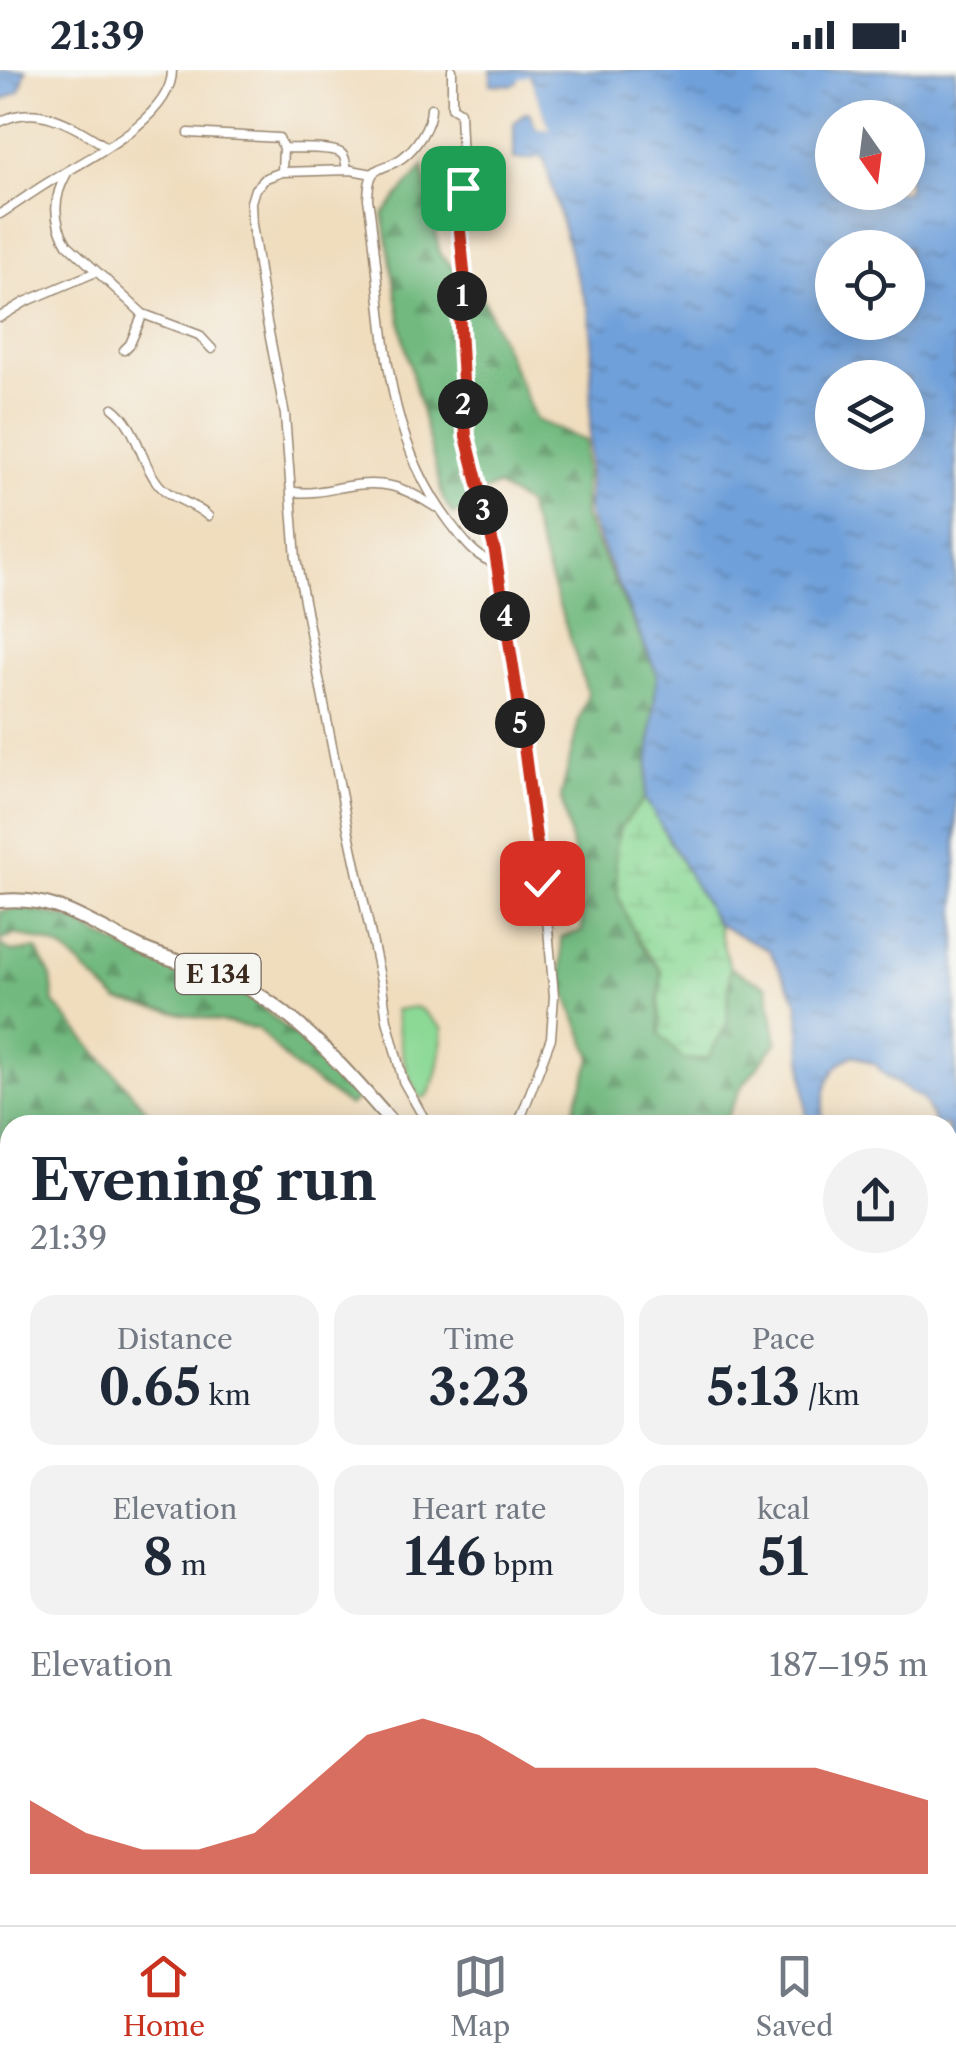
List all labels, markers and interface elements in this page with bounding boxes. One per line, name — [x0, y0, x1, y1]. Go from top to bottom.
text: 21:39 — [50, 12, 145, 59]
north arrow — [815, 100, 925, 210]
map controls — [815, 100, 925, 470]
pin — [421, 146, 506, 231]
icon: arrive — [436, 161, 491, 216]
button: locate — [815, 230, 925, 340]
pin: 1 — [437, 271, 487, 321]
text: 1 — [456, 279, 468, 313]
button: layers — [815, 360, 925, 470]
pin: 2 — [438, 379, 488, 429]
text: 2 — [455, 387, 471, 421]
pin: 3 — [458, 485, 508, 535]
text: 3 — [475, 493, 491, 527]
pin: 4 — [480, 591, 530, 641]
text: 4 — [497, 599, 513, 633]
pin: 5 — [495, 698, 545, 748]
text: 5 — [512, 706, 528, 740]
pin — [500, 841, 585, 926]
icon: check — [515, 856, 570, 911]
road number: E 134 — [176, 954, 260, 994]
text: Evening run — [30, 1147, 377, 1214]
button: share — [823, 1148, 928, 1253]
text: 21:39 — [30, 1218, 107, 1257]
text: Distance — [117, 1322, 233, 1356]
text: Time — [444, 1322, 514, 1356]
text: Pace — [752, 1322, 815, 1356]
text: 0.65 — [99, 1356, 201, 1418]
text: 3:23 — [429, 1356, 529, 1418]
text: 5:13 — [707, 1356, 800, 1418]
text: km — [201, 1378, 251, 1412]
text: /km — [800, 1378, 860, 1412]
text: Elevation — [112, 1492, 237, 1526]
text: Heart rate — [412, 1492, 546, 1526]
text: kcal — [757, 1492, 810, 1526]
text: 8 — [143, 1526, 173, 1588]
text: 146 — [404, 1526, 486, 1588]
text: 51 — [758, 1526, 808, 1588]
text: m — [173, 1548, 207, 1582]
text: bpm — [486, 1548, 554, 1582]
text: Elevation — [30, 1645, 173, 1684]
text: 187–195 m — [769, 1645, 928, 1684]
tab: Home — [123, 1949, 205, 2043]
tab: Map — [450, 1949, 510, 2043]
tab: Saved — [756, 1949, 833, 2043]

